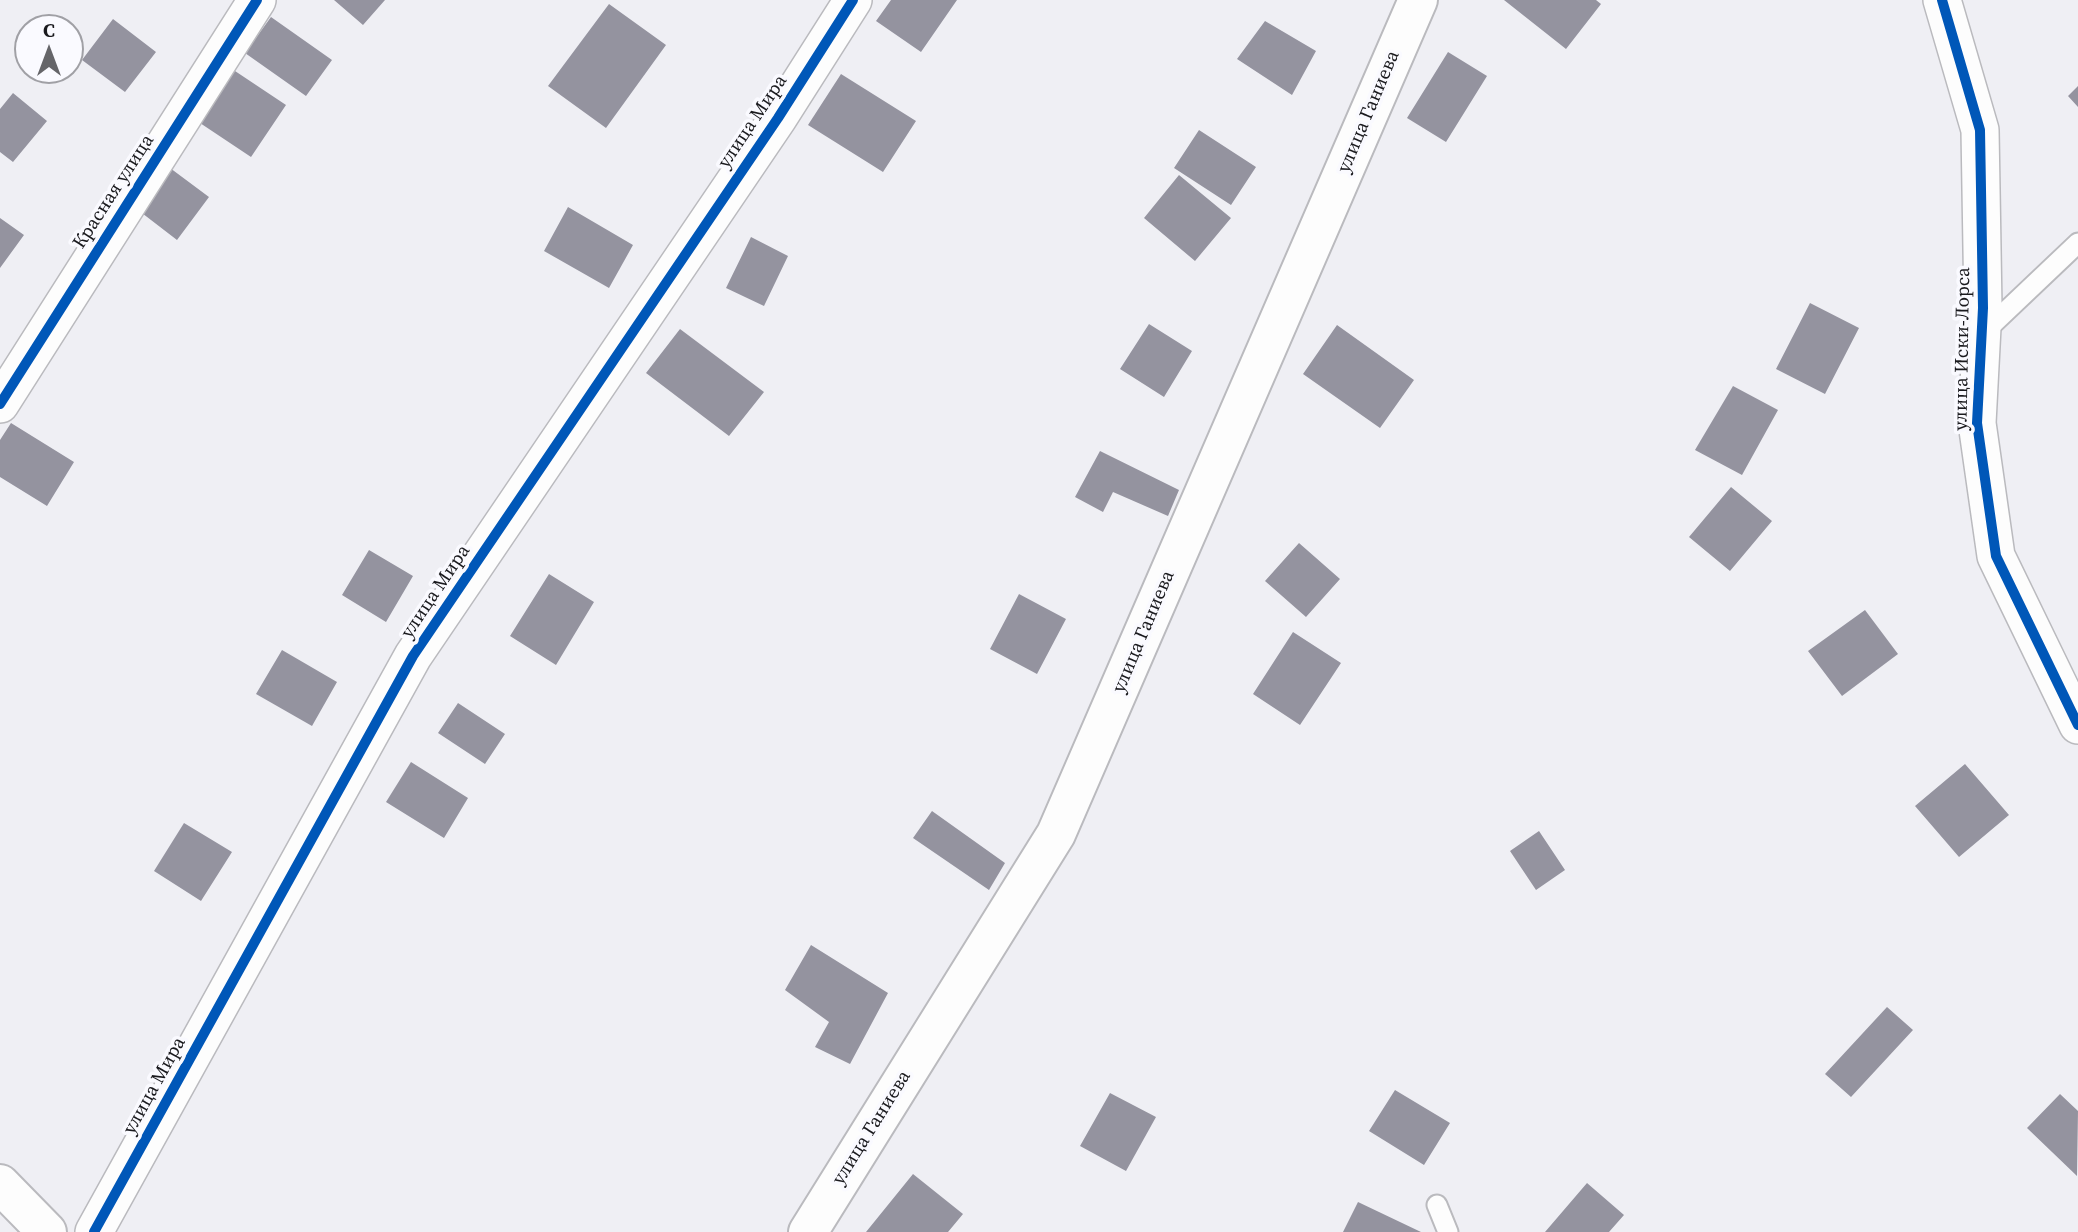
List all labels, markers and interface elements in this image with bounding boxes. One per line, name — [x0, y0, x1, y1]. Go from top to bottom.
north arrow — [14, 14, 84, 84]
text: С — [43, 17, 55, 43]
street label: улица Ганиева — [1333, 47, 1405, 177]
street label: улица Мира — [713, 71, 793, 173]
street label: Красная улица — [69, 131, 159, 253]
street label: улица Иски-Лорса — [1950, 267, 1976, 431]
street label: улица Мира — [396, 541, 476, 643]
street label: улица Ганиева — [1108, 567, 1180, 697]
street label: улица Мира — [119, 1033, 191, 1139]
street label: улица Ганиева — [828, 1067, 916, 1189]

